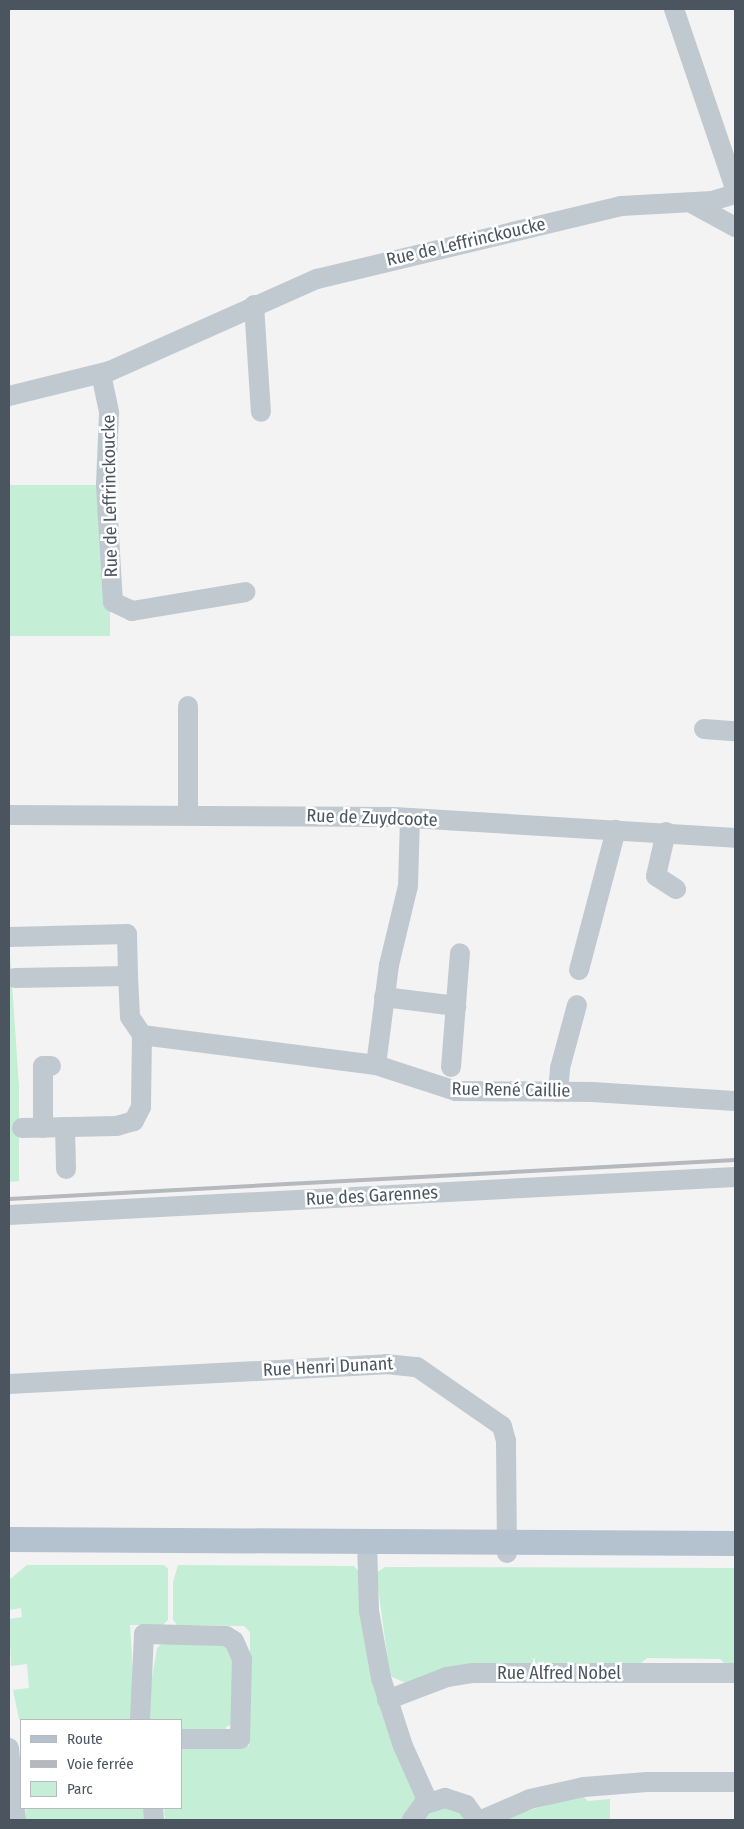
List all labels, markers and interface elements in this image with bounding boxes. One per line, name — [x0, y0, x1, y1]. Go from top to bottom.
street label: Rue de Leffrinckoucke — [384, 213, 548, 271]
street label: Rue de Leffrinckoucke — [98, 415, 122, 577]
street label: Rue de Zuydcoote — [306, 805, 438, 831]
street label: Rue René Caillie — [452, 1078, 570, 1102]
street label: Rue des Garennes — [305, 1182, 439, 1210]
street label: Rue Henri Dunant — [262, 1353, 394, 1381]
street label: Rue Alfred Nobel — [497, 1662, 621, 1684]
legend — [20, 1719, 182, 1809]
text: Route — [67, 1730, 103, 1748]
text: Voie ferrée — [67, 1755, 134, 1773]
text: Parc — [67, 1780, 93, 1798]

